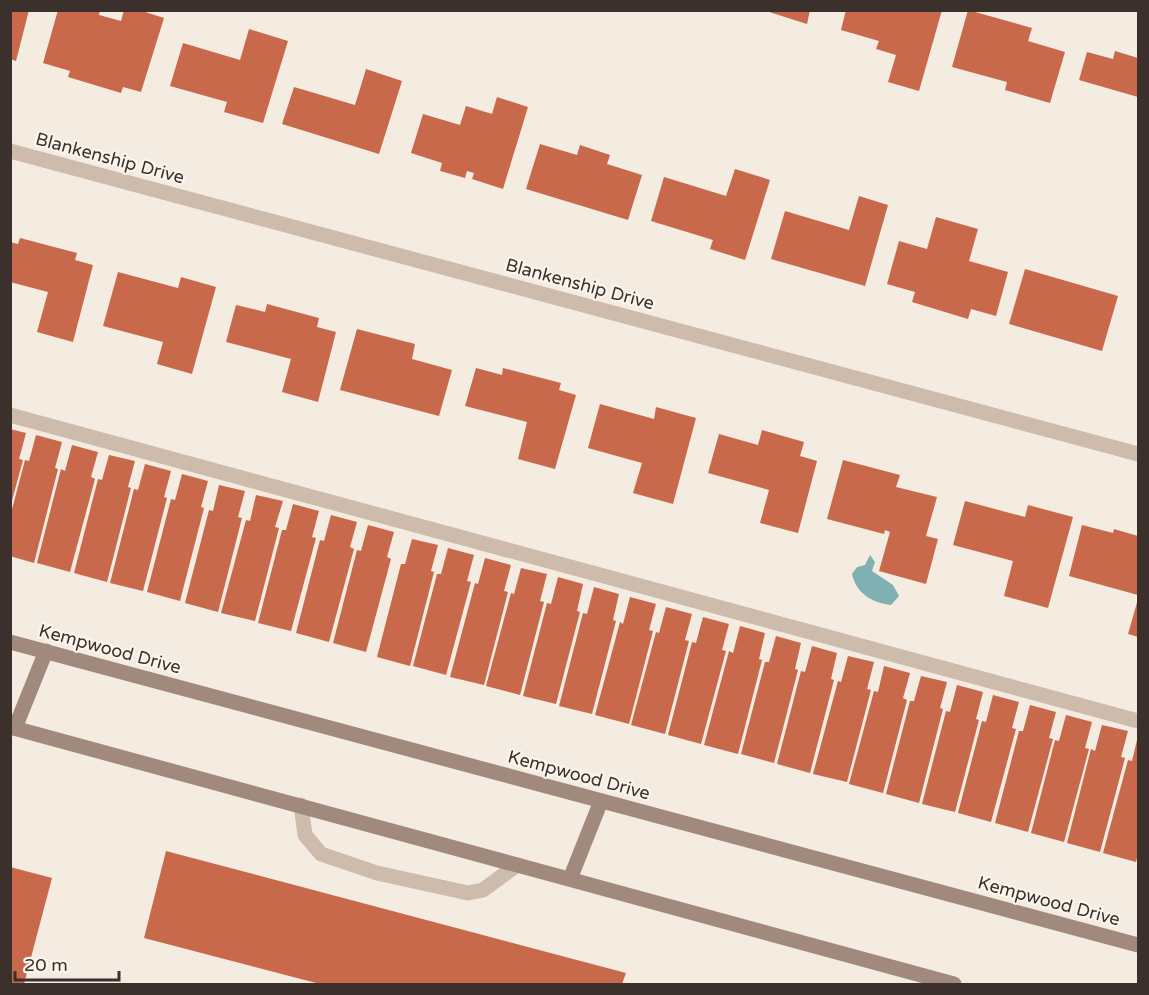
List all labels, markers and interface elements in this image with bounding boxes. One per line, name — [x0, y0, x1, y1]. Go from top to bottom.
street label: Blankenship Drive — [33, 128, 187, 188]
street label: Blankenship Drive — [503, 254, 657, 314]
street label: Kempwood Drive — [36, 619, 184, 679]
street label: Kempwood Drive — [505, 745, 653, 805]
street label: Kempwood Drive — [975, 871, 1123, 931]
scale bar — [15, 944, 118, 982]
text: 20 m — [24, 954, 68, 976]

